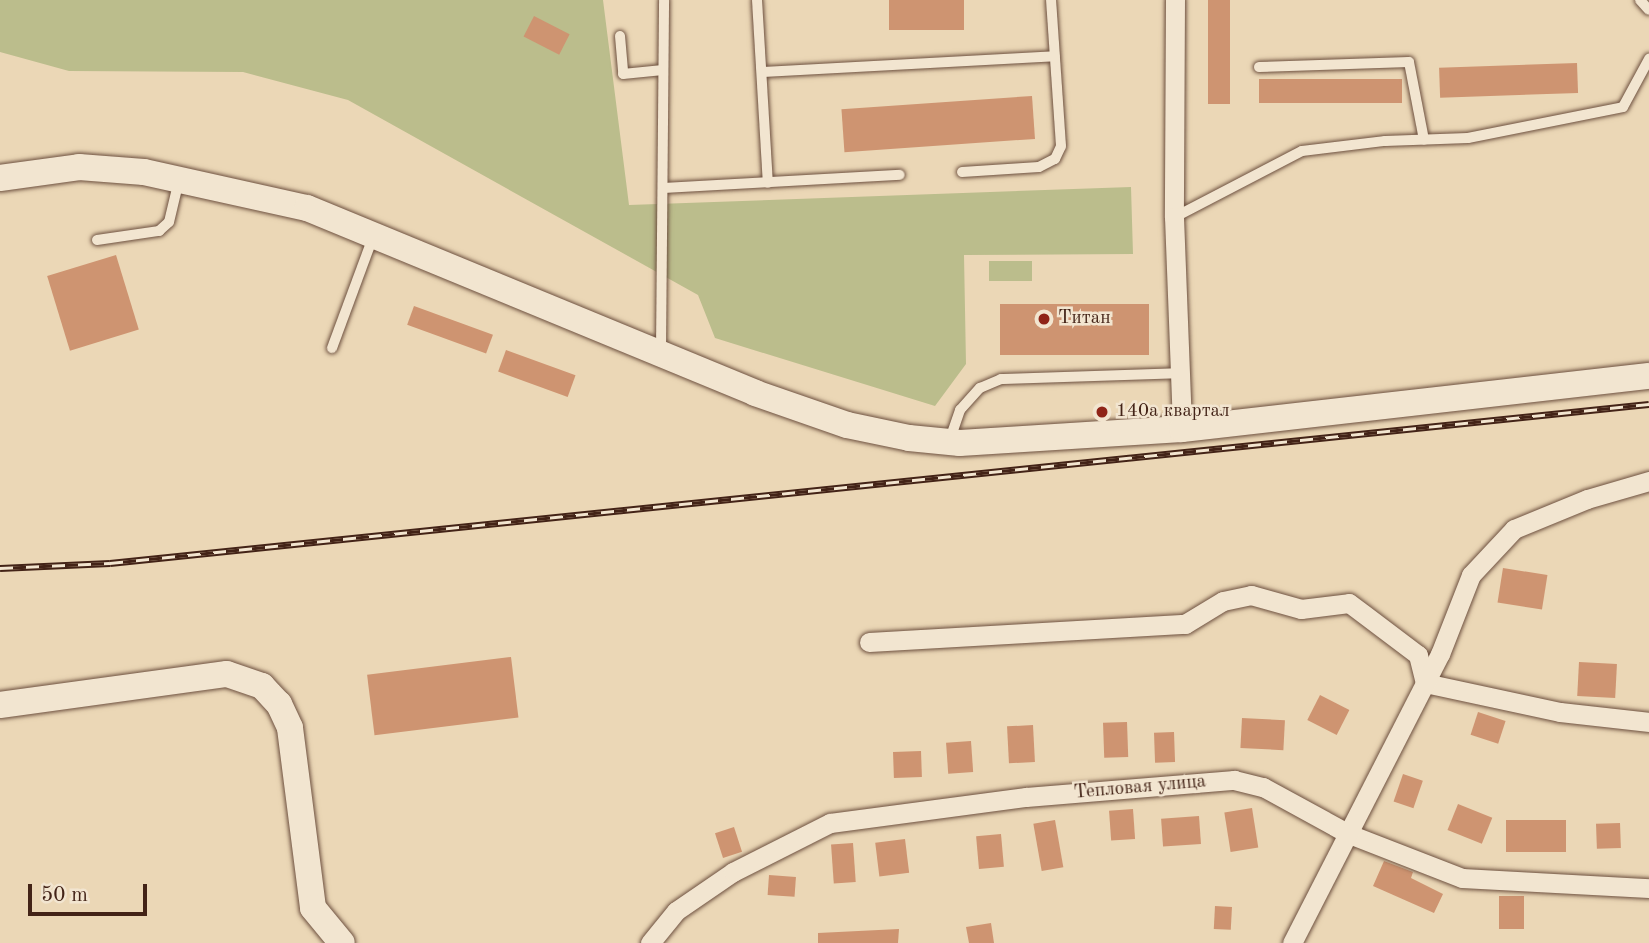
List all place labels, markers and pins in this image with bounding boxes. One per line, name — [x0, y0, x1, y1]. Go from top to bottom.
place label: Титан — [1058, 308, 1111, 330]
marker: Титан — [1036, 311, 1052, 327]
place label: 140а квартал — [1116, 401, 1230, 423]
marker: 140а квартал — [1094, 404, 1110, 420]

